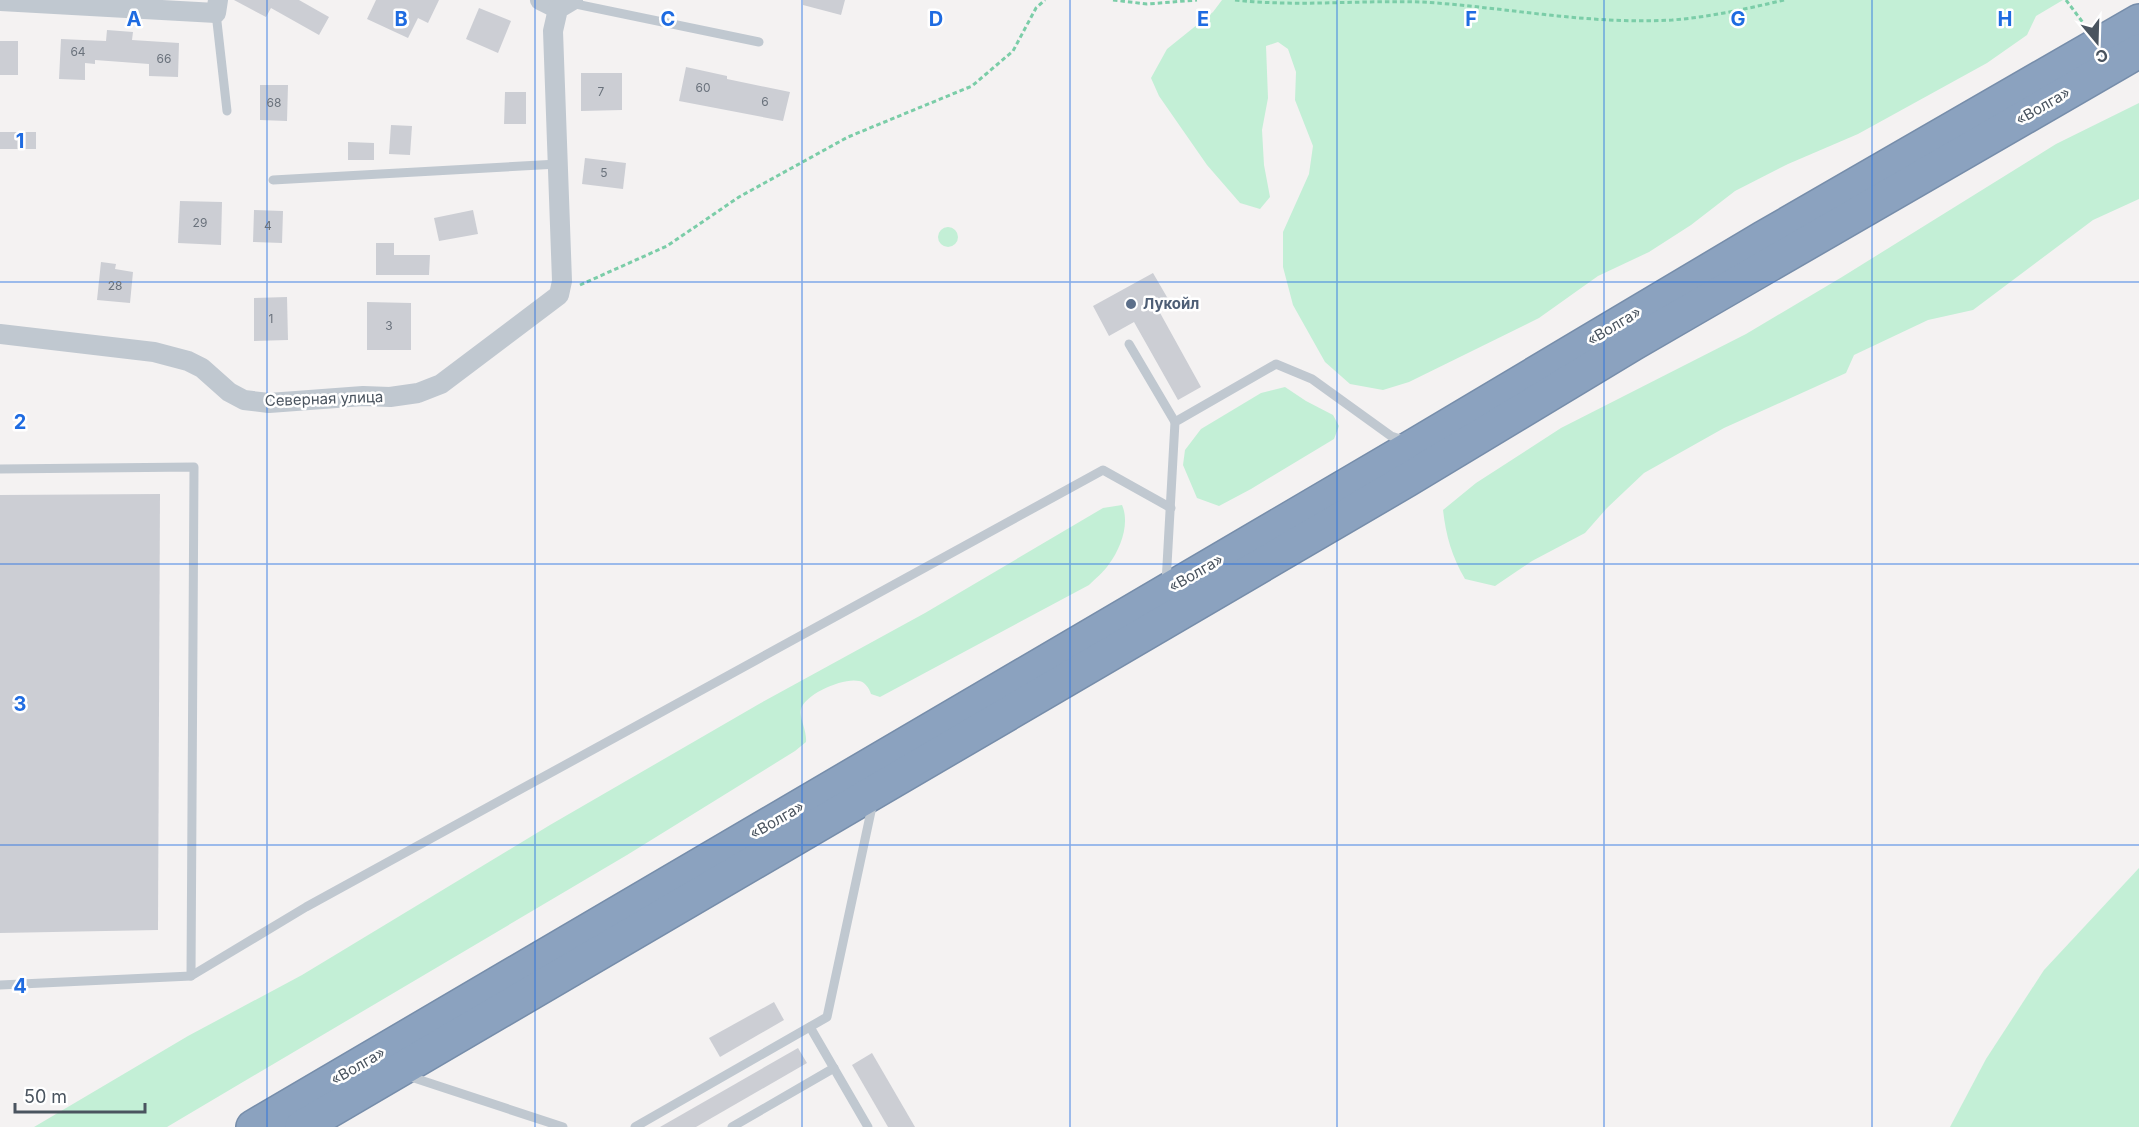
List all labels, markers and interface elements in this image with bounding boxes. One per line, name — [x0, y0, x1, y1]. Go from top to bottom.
text: A — [127, 7, 142, 31]
text: B — [394, 7, 408, 31]
text: C — [661, 7, 675, 31]
text: D — [929, 7, 943, 31]
text: E — [1197, 7, 1209, 31]
text: F — [1465, 7, 1477, 31]
text: G — [1730, 7, 1746, 31]
text: H — [1998, 7, 2012, 31]
north arrow — [2067, 12, 2127, 72]
house number: 64 — [70, 44, 86, 59]
text: С — [2093, 45, 2111, 68]
house number: 66 — [157, 51, 171, 66]
house number: 60 — [695, 80, 711, 95]
street label: «Волга» — [2012, 82, 2073, 129]
house number: 7 — [598, 84, 605, 99]
house number: 6 — [761, 94, 769, 109]
house number: 68 — [267, 95, 281, 110]
text: 1 — [16, 129, 24, 153]
house number: 5 — [600, 165, 608, 180]
house number: 29 — [193, 215, 207, 230]
house number: 4 — [264, 218, 272, 233]
house number: 28 — [108, 278, 122, 293]
place label: Лукойл — [1143, 294, 1199, 313]
marker: Лукойл — [1124, 297, 1138, 311]
street label: «Волга» — [1583, 302, 1644, 349]
house number: 1 — [269, 311, 273, 326]
house number: 3 — [385, 318, 393, 333]
street label: Северная улица — [264, 387, 384, 410]
text: 2 — [14, 410, 26, 434]
street label: «Волга» — [1165, 549, 1226, 596]
text: 3 — [14, 692, 26, 716]
street label: «Волга» — [746, 796, 807, 843]
text: 4 — [13, 974, 27, 998]
street label: «Волга» — [327, 1042, 388, 1089]
scale bar — [15, 1076, 146, 1114]
text: 50 m — [24, 1086, 67, 1107]

